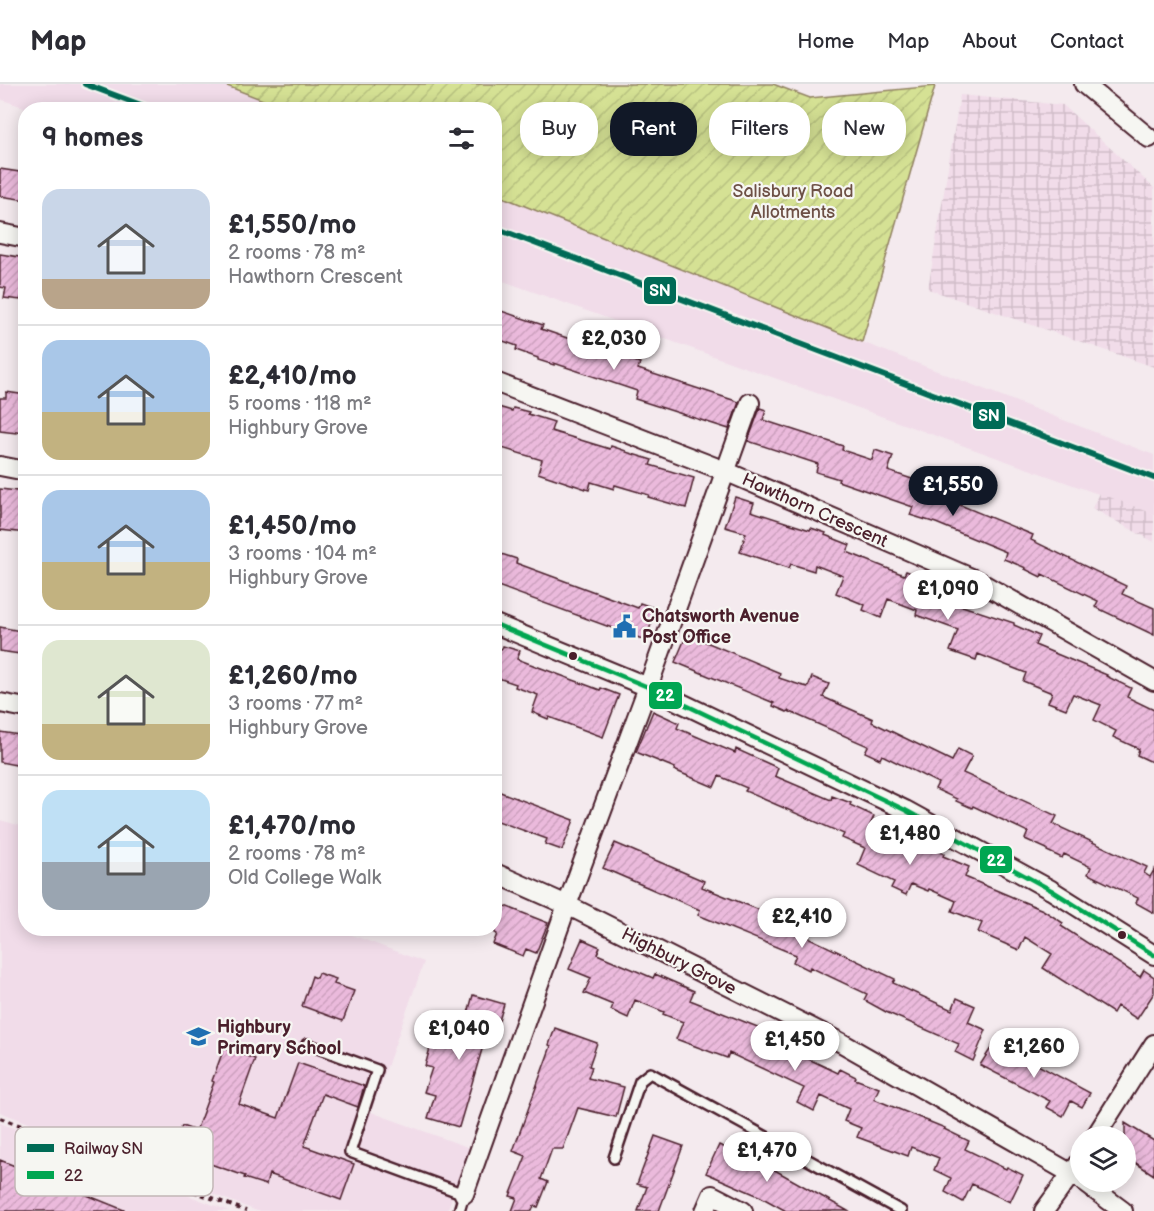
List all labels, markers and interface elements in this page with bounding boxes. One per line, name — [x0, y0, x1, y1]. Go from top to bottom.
text: Map — [30, 25, 86, 58]
text: Home — [797, 29, 854, 54]
text: Map — [887, 29, 929, 54]
text: About — [962, 29, 1017, 54]
text: Contact — [1050, 29, 1124, 54]
chip: Buy — [520, 102, 598, 156]
chip: Rent — [610, 102, 697, 156]
chip: Filters — [709, 102, 810, 156]
chip: New — [822, 102, 906, 156]
icon: filters — [445, 122, 478, 155]
text: 9 homes — [42, 123, 143, 154]
park label: Salisbury Road Allotments — [733, 181, 853, 223]
text: £1,550/mo — [228, 210, 356, 241]
icon: home — [90, 213, 162, 285]
text: 2 rooms · 78 m² — [228, 241, 366, 265]
text: Hawthorn Crescent — [228, 265, 403, 289]
line badge: SN — [643, 276, 677, 305]
text: SN — [649, 282, 671, 301]
pin: £2,030 — [565, 320, 663, 371]
text: £2,030 — [581, 327, 647, 351]
text: £2,410/mo — [228, 361, 357, 392]
icon: home — [90, 364, 162, 436]
text: 5 rooms · 118 m² — [228, 392, 372, 416]
line badge: SN — [972, 401, 1006, 430]
text: SN — [978, 407, 1000, 426]
text: Highbury Grove — [228, 416, 368, 440]
pin: £1,550 — [904, 466, 1002, 517]
street label: Hawthorn Crescent — [739, 469, 891, 552]
text: £1,550 — [923, 473, 983, 497]
text: £1,450/mo — [228, 511, 357, 542]
icon: home — [90, 514, 162, 586]
text: 3 rooms · 104 m² — [228, 542, 377, 566]
text: Highbury Grove — [228, 566, 368, 590]
pin: £1,090 — [899, 570, 997, 621]
text: £1,090 — [917, 577, 979, 601]
place label: Chatsworth Avenue Post Office — [642, 606, 799, 648]
public building icon: Chatsworth Avenue Post Office — [611, 613, 637, 639]
unlabelled marker — [567, 650, 579, 662]
text: £1,260/mo — [228, 661, 358, 692]
icon: home — [90, 664, 162, 736]
line badge: 22 — [648, 681, 683, 710]
text: 22 — [655, 687, 675, 706]
text: 3 rooms · 77 m² — [228, 692, 363, 716]
text: Highbury Grove — [228, 716, 368, 740]
text: £1,470/mo — [228, 811, 356, 842]
icon: home — [90, 814, 162, 886]
pin: £1,480 — [861, 815, 959, 866]
text: £1,480 — [879, 822, 941, 846]
text: 2 rooms · 78 m² — [228, 842, 366, 866]
line badge: 22 — [979, 845, 1013, 874]
text: 22 — [986, 852, 1006, 871]
text: Old College Walk — [228, 866, 381, 890]
pin: £2,410 — [753, 898, 851, 949]
text: £2,410 — [771, 905, 833, 929]
street label: Highbury Grove — [618, 923, 740, 1000]
unlabelled marker — [1116, 929, 1128, 941]
pin: £1,040 — [410, 1010, 508, 1061]
place label: Highbury Primary School — [217, 1017, 341, 1059]
text: £1,040 — [428, 1017, 490, 1041]
pin: £1,450 — [746, 1021, 844, 1072]
school or university icon: Highbury Primary School — [186, 1024, 212, 1050]
text: £1,450 — [764, 1028, 826, 1052]
pin: £1,260 — [985, 1028, 1083, 1079]
text: £1,260 — [1003, 1035, 1065, 1059]
map controls — [1070, 1126, 1136, 1192]
button: layers — [1070, 1126, 1136, 1192]
legend — [15, 1127, 213, 1196]
pin: £1,470 — [718, 1132, 816, 1183]
text: £1,470 — [737, 1139, 797, 1163]
text: Railway SN — [64, 1140, 143, 1159]
text: 22 — [64, 1167, 83, 1186]

